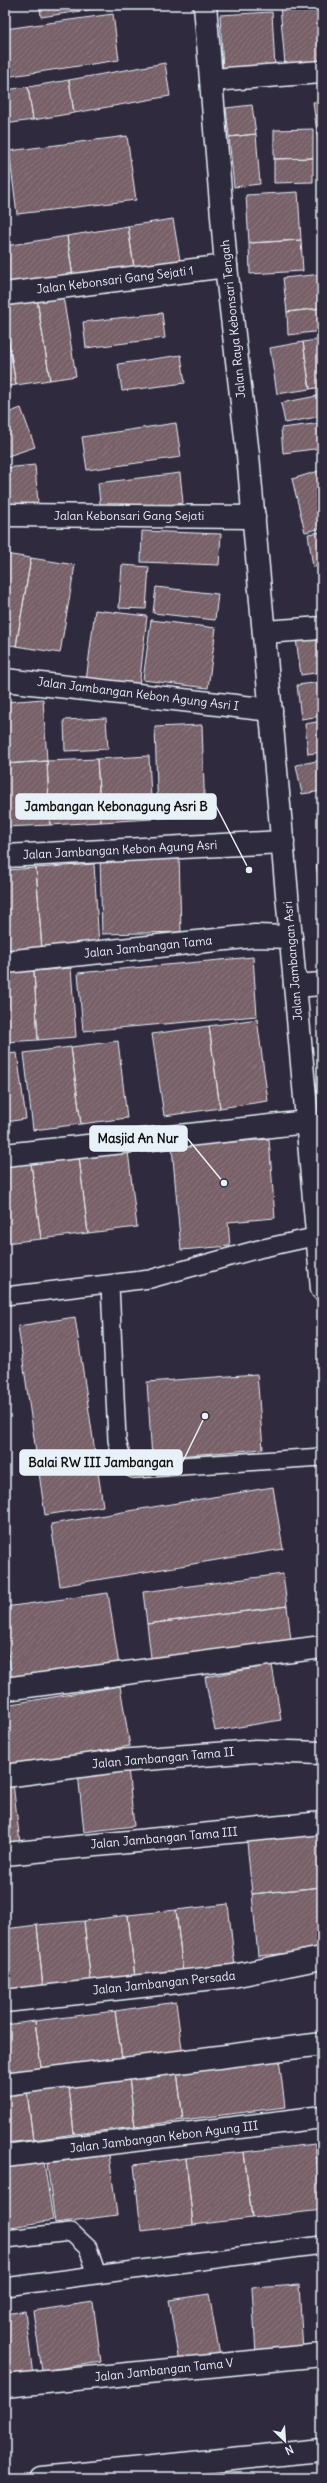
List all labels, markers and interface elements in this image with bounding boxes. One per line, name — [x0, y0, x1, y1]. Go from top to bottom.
street label: Jalan Raya Kebonsari Tengah — [217, 239, 248, 399]
street label: Jalan Kebonsari Gang Sejati 1 — [36, 262, 194, 297]
street label: Jalan Kebonsari Gang Sejati — [54, 508, 204, 523]
street label: Jalan Jambangan Kebon Agung Asri I — [36, 674, 240, 713]
callout: Jambangan Kebonagung Asri B — [16, 794, 216, 819]
text: Jambangan Kebonagung Asri B — [24, 798, 208, 815]
street label: Jalan Jambangan Kebon Agung Asri — [22, 837, 218, 862]
street label: Jalan Jambangan Asri — [280, 900, 305, 1022]
street label: Jalan Jambangan Tama — [83, 932, 213, 961]
callout: Masjid An Nur — [90, 1126, 187, 1151]
text: Masjid An Nur — [97, 1130, 179, 1147]
callout: Balai RW III Jambangan — [20, 1450, 182, 1475]
text: Balai RW III Jambangan — [28, 1454, 174, 1471]
street label: Jalan Jambangan Tama II — [91, 1744, 235, 1771]
street label: Jalan Jambangan Tama III — [90, 1824, 238, 1851]
street label: Jalan Jambangan Persada — [92, 1968, 236, 1997]
street label: Jalan Jambangan Kebon Agung III — [69, 2117, 259, 2156]
street label: Jalan Jambangan Tama V — [94, 2355, 235, 2384]
north arrow — [265, 2421, 305, 2461]
text: N — [283, 2442, 296, 2458]

